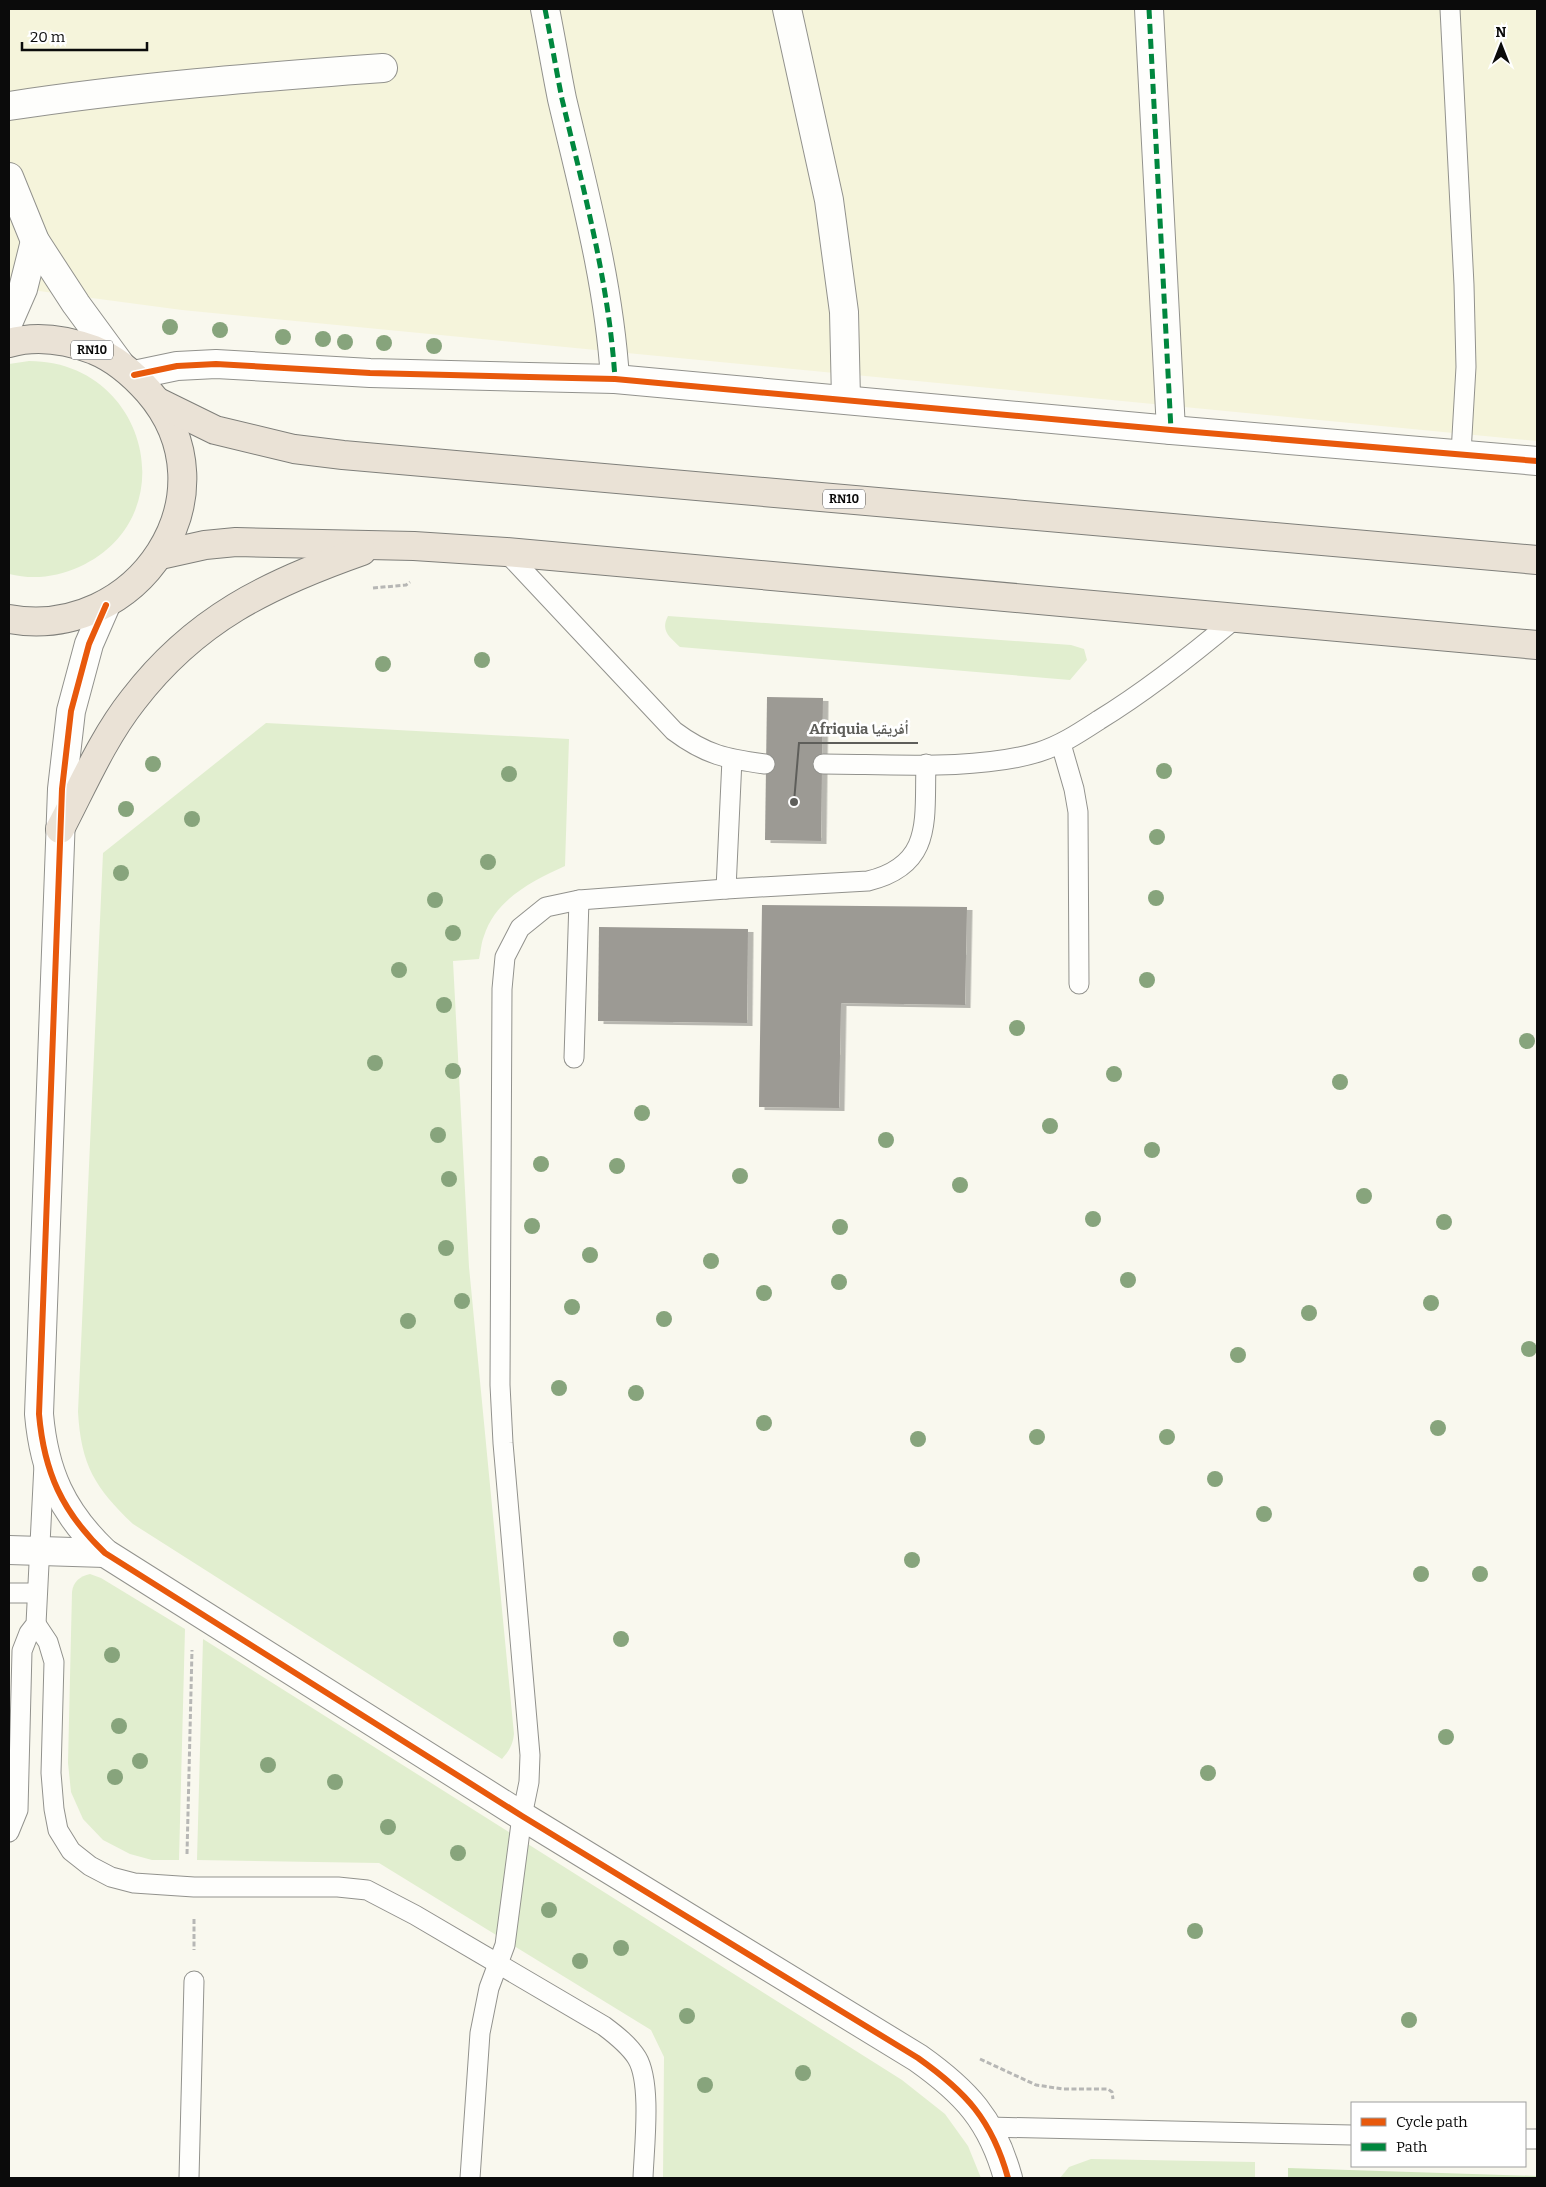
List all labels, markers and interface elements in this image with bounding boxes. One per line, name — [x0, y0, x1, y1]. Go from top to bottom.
scale bar — [22, 20, 148, 52]
north arrow — [1476, 20, 1526, 70]
text: N — [1496, 24, 1507, 41]
text: 20 m — [30, 28, 66, 46]
road number: RN10 — [71, 340, 113, 360]
road number: RN10 — [823, 489, 865, 508]
callout: Afriquia أفريقيا — [799, 713, 918, 743]
text: Afriquia أفريقيا — [809, 720, 909, 738]
legend — [1351, 2102, 1526, 2167]
text: Cycle path — [1396, 2113, 1468, 2131]
text: Path — [1396, 2138, 1428, 2156]

